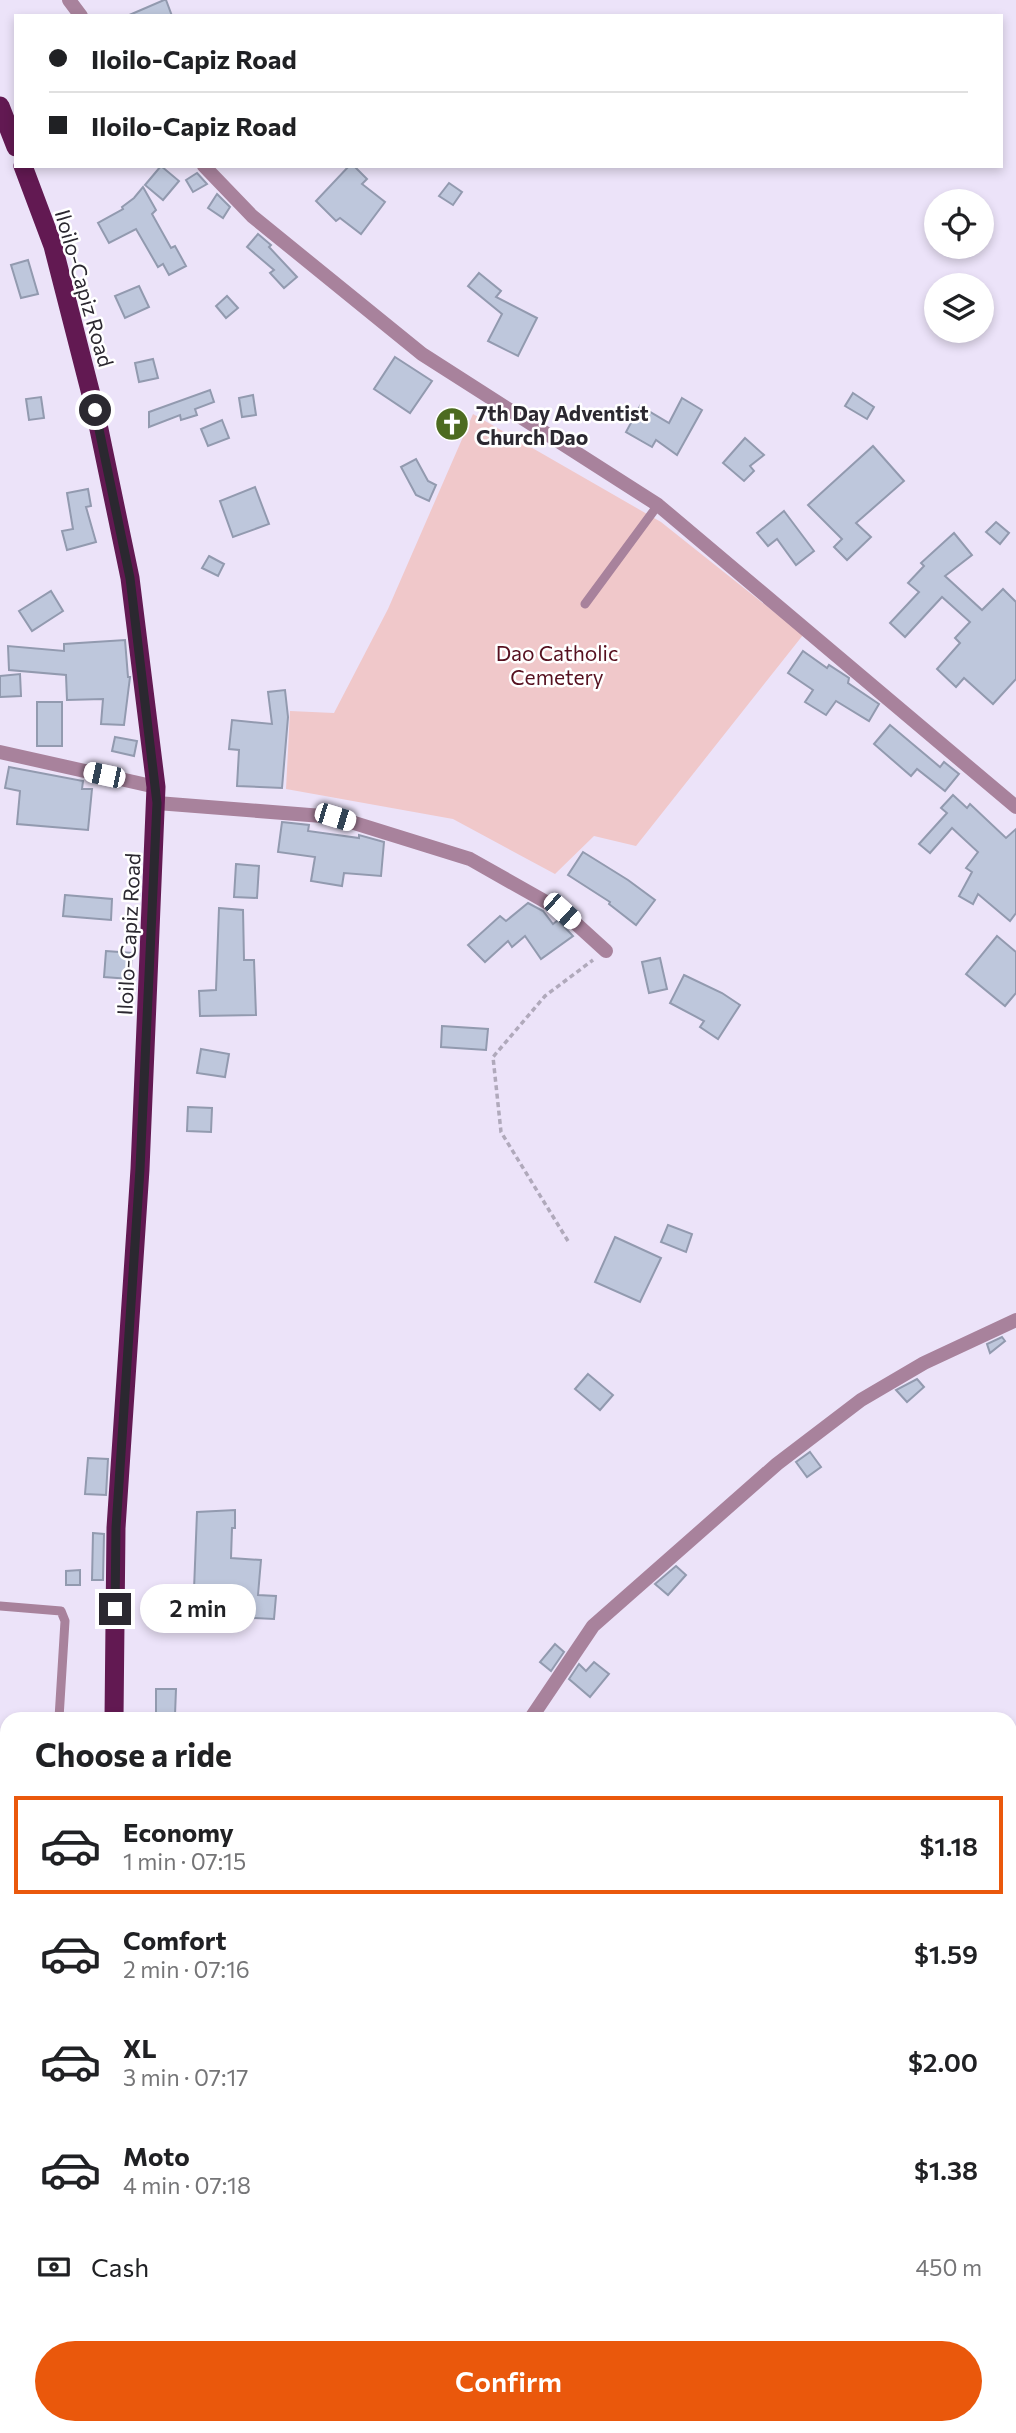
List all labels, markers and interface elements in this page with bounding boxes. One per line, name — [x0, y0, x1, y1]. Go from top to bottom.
text: Iloilo-Capiz Road — [91, 43, 297, 74]
text: Iloilo-Capiz Road — [91, 110, 297, 141]
map controls — [924, 189, 994, 343]
button: locate — [924, 189, 994, 259]
street label: Iloilo-Capiz Road — [51, 206, 119, 370]
button: layers — [924, 273, 994, 343]
route start — [79, 394, 111, 426]
place label: 7th Day Adventist Church Dao — [476, 400, 649, 449]
church icon: 7th Day Adventist Church Dao — [433, 405, 471, 443]
park label: Dao Catholic Cemetery — [496, 640, 618, 689]
car — [82, 760, 127, 790]
car — [312, 801, 359, 833]
street label: Iloilo-Capiz Road — [111, 852, 145, 1016]
car — [540, 889, 585, 933]
callout: 2 min — [140, 1584, 255, 1634]
route end — [99, 1593, 131, 1625]
text: 2 min — [170, 1594, 226, 1622]
text: Choose a ride — [35, 1734, 232, 1774]
icon: car — [39, 1814, 102, 1877]
text: Economy — [123, 1816, 234, 1847]
text: $1.18 — [919, 1830, 978, 1861]
text: 1 min · 07:15 — [123, 1847, 246, 1875]
icon: car — [39, 1922, 102, 1985]
text: Comfort — [123, 1924, 226, 1955]
text: $1.59 — [914, 1938, 978, 1969]
text: 2 min · 07:16 — [123, 1955, 250, 1983]
icon: car — [39, 2030, 102, 2093]
text: XL — [123, 2032, 157, 2063]
text: $2.00 — [908, 2046, 978, 2077]
text: 3 min · 07:17 — [123, 2063, 248, 2091]
icon: car — [39, 2138, 102, 2201]
text: Moto — [123, 2140, 190, 2171]
text: $1.38 — [914, 2154, 978, 2185]
text: 4 min · 07:18 — [123, 2171, 251, 2199]
icon: cash — [35, 2248, 73, 2286]
text: Cash — [91, 2251, 149, 2282]
text: 450 m — [916, 2253, 982, 2281]
button: Confirm — [35, 2341, 982, 2421]

